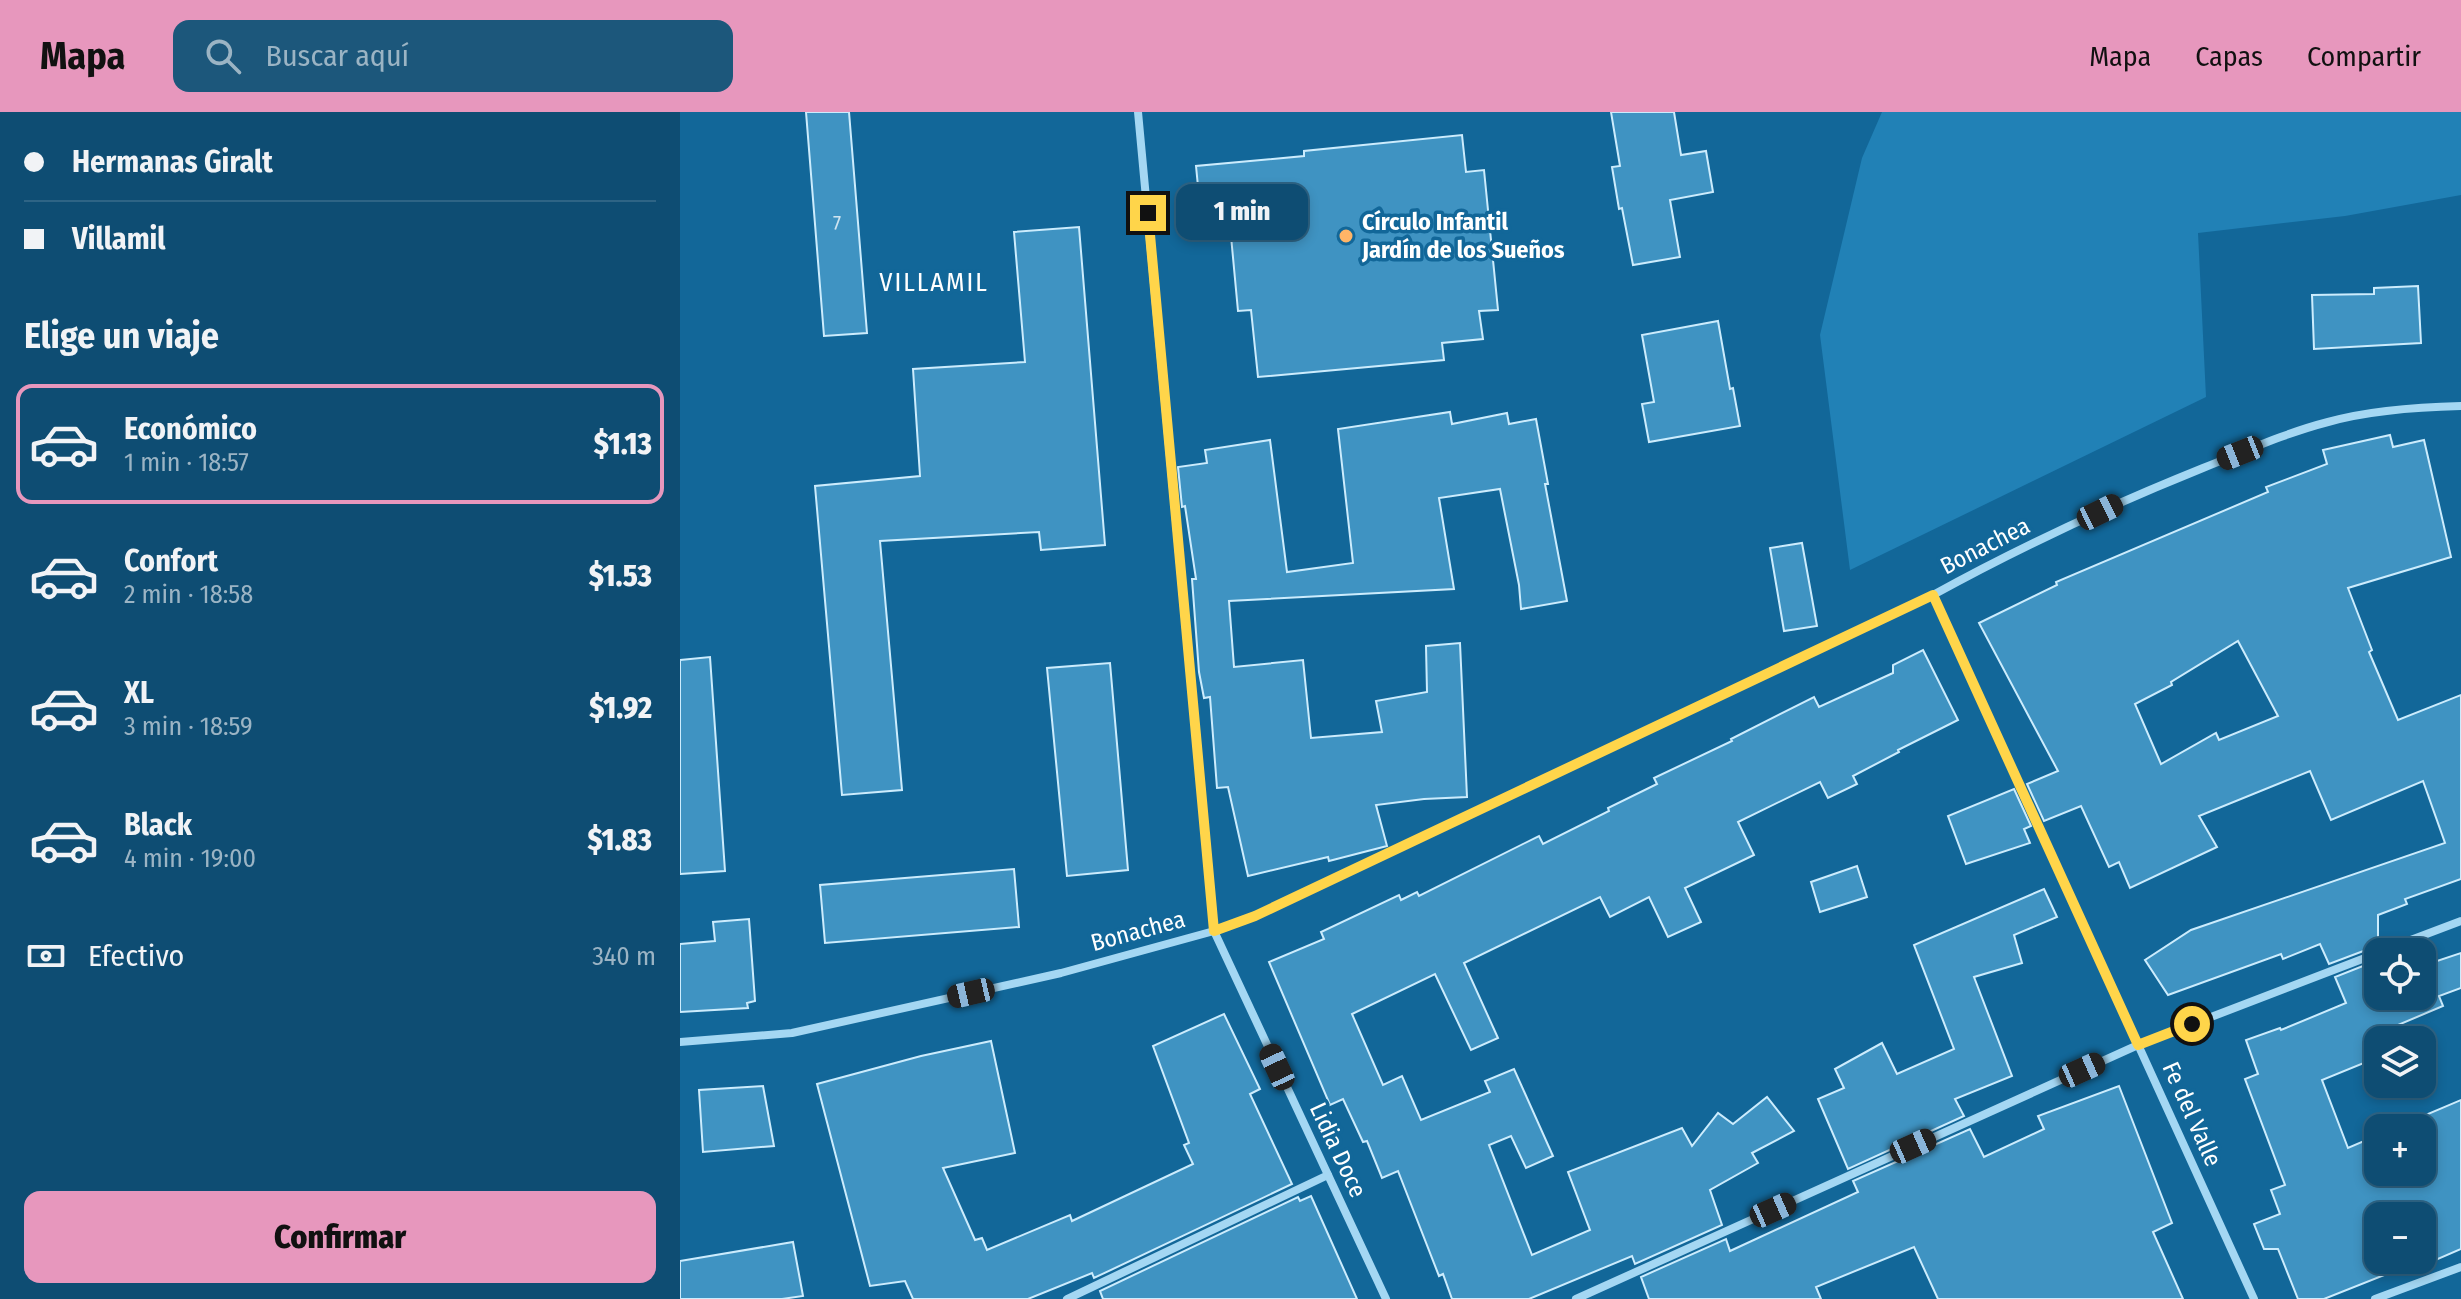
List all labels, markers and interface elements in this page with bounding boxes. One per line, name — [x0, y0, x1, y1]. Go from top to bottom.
search box — [173, 20, 733, 92]
text: Mapa — [40, 33, 125, 79]
icon: search — [201, 34, 245, 78]
text: Buscar aquí — [265, 38, 409, 74]
text: Mapa — [2089, 40, 2151, 73]
text: Capas — [2195, 40, 2263, 73]
text: Compartir — [2307, 40, 2421, 73]
text: Hermanas Giralt — [72, 144, 273, 180]
callout: 1 min — [1176, 185, 1308, 241]
route end — [1130, 195, 1166, 231]
text: 1 min — [1214, 196, 1270, 227]
place label: Círculo Infantil Jardín de los Sueños — [1361, 208, 1565, 264]
house number: 7 — [833, 211, 841, 235]
text: Villamil — [72, 221, 166, 257]
marker: Círculo Infantil Jardín de los Sueños — [1337, 227, 1355, 245]
district label: VILLAMIL — [879, 267, 989, 298]
text: Elige un viaje — [24, 314, 219, 358]
icon: car — [28, 408, 100, 480]
text: Económico — [124, 411, 257, 447]
text: $1.13 — [594, 426, 652, 462]
car — [2213, 433, 2267, 473]
text: 1 min · 18:57 — [124, 447, 249, 478]
car — [2073, 491, 2127, 533]
street label: Bonachea — [1936, 512, 2034, 580]
icon: car — [28, 540, 100, 612]
text: Confort — [124, 543, 218, 579]
text: $1.53 — [589, 558, 652, 594]
text: 2 min · 18:58 — [124, 579, 253, 610]
icon: car — [28, 672, 100, 744]
text: XL — [124, 675, 154, 711]
text: $1.92 — [589, 690, 652, 726]
text: 3 min · 18:59 — [124, 711, 253, 742]
icon: car — [28, 804, 100, 876]
text: Black — [124, 807, 192, 843]
text: $1.83 — [588, 822, 652, 858]
text: 4 min · 19:00 — [124, 843, 256, 874]
street label: Bonachea — [1088, 905, 1188, 957]
icon: cash — [24, 934, 68, 978]
text: Efectivo — [88, 938, 184, 974]
map controls — [2364, 938, 2436, 1274]
button: locate — [2364, 938, 2436, 1010]
text: 340 m — [592, 941, 656, 972]
car — [945, 976, 997, 1010]
route start — [2174, 1006, 2210, 1042]
button: layers — [2364, 1026, 2436, 1098]
car — [1256, 1040, 1298, 1094]
car — [2055, 1049, 2109, 1091]
street label: Fe del Valle — [2157, 1058, 2227, 1170]
street label: Lidia Doce — [1304, 1098, 1372, 1202]
button: + — [2364, 1114, 2436, 1186]
car — [1886, 1125, 1940, 1167]
car — [1746, 1189, 1800, 1231]
button: Confirmar — [24, 1191, 656, 1283]
button: − — [2364, 1202, 2436, 1274]

